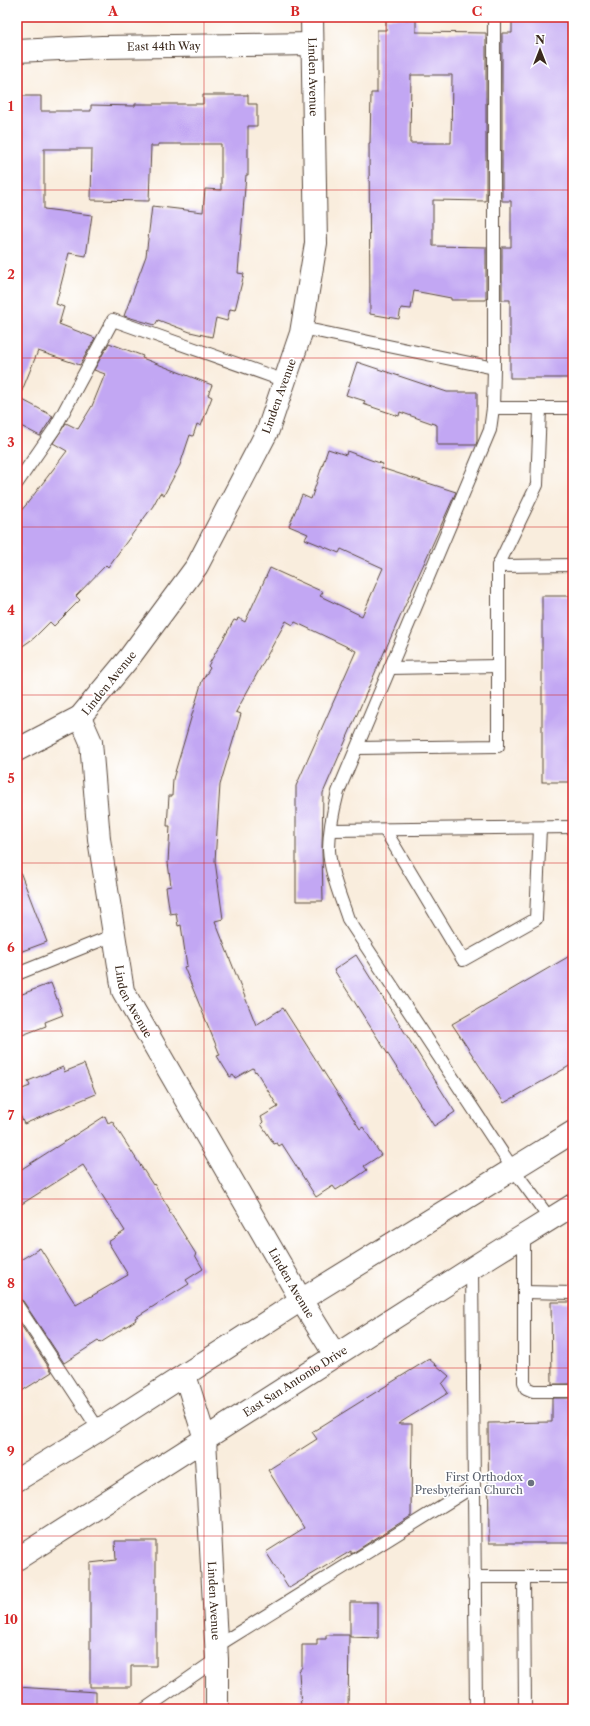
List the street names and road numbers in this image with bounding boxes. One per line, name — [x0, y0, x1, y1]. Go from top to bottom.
street label: Linden Avenue — [305, 37, 321, 117]
street label: East 44th Way — [127, 39, 202, 54]
street label: Linden Avenue — [259, 357, 299, 435]
street label: Linden Avenue — [79, 648, 139, 718]
street label: Linden Avenue — [112, 964, 155, 1040]
street label: Linden Avenue — [266, 1246, 318, 1321]
street label: East San Antonio Drive — [240, 1343, 350, 1420]
street label: Linden Avenue — [205, 1561, 223, 1640]

